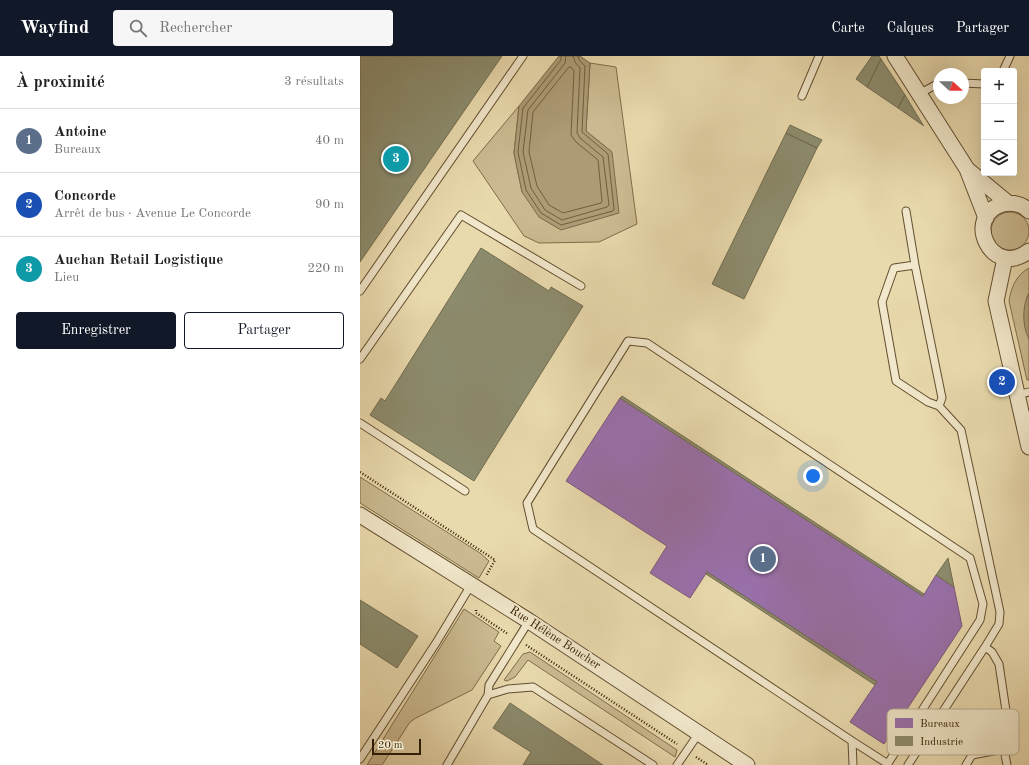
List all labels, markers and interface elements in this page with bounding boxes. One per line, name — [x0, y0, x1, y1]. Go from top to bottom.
search box — [113, 10, 393, 46]
icon: search — [127, 17, 149, 39]
text: Wayfind — [20, 19, 89, 38]
text: Rechercher — [159, 21, 232, 36]
text: Carte — [831, 21, 865, 35]
text: Calques — [887, 21, 934, 35]
text: Partager — [956, 21, 1009, 35]
north arrow — [933, 68, 969, 104]
map controls — [981, 68, 1017, 176]
button: + — [981, 68, 1017, 104]
text: À proximité — [16, 74, 105, 91]
text: 3 résultats — [284, 75, 344, 88]
button: − — [981, 104, 1017, 140]
text: Antoine — [54, 125, 107, 140]
text: 1 — [25, 134, 33, 147]
text: 40 m — [315, 134, 344, 147]
button: layers — [981, 140, 1017, 176]
text: Bureaux — [54, 143, 101, 156]
pin: 3 — [383, 144, 409, 174]
text: Concorde — [54, 189, 116, 204]
text: 2 — [25, 198, 33, 211]
text: 90 m — [315, 198, 344, 211]
text: Arrêt de bus · Avenue Le Concorde — [54, 207, 251, 220]
text: Auchan Retail Logistique — [54, 253, 223, 268]
text: 3 — [25, 262, 33, 275]
text: 220 m — [307, 262, 344, 275]
text: Lieu — [54, 271, 79, 284]
button: Enregistrer — [16, 312, 176, 349]
button: Partager — [184, 312, 344, 349]
pin: 2 — [989, 367, 1015, 397]
your location — [803, 466, 823, 486]
pin: 1 — [750, 544, 776, 574]
street label: Rue Hélène Boucher — [507, 604, 603, 672]
legend — [887, 709, 1019, 755]
text: Bureaux — [920, 719, 960, 730]
scale bar — [372, 737, 421, 756]
text: Industrie — [920, 737, 963, 748]
text: 20 m — [378, 740, 403, 751]

